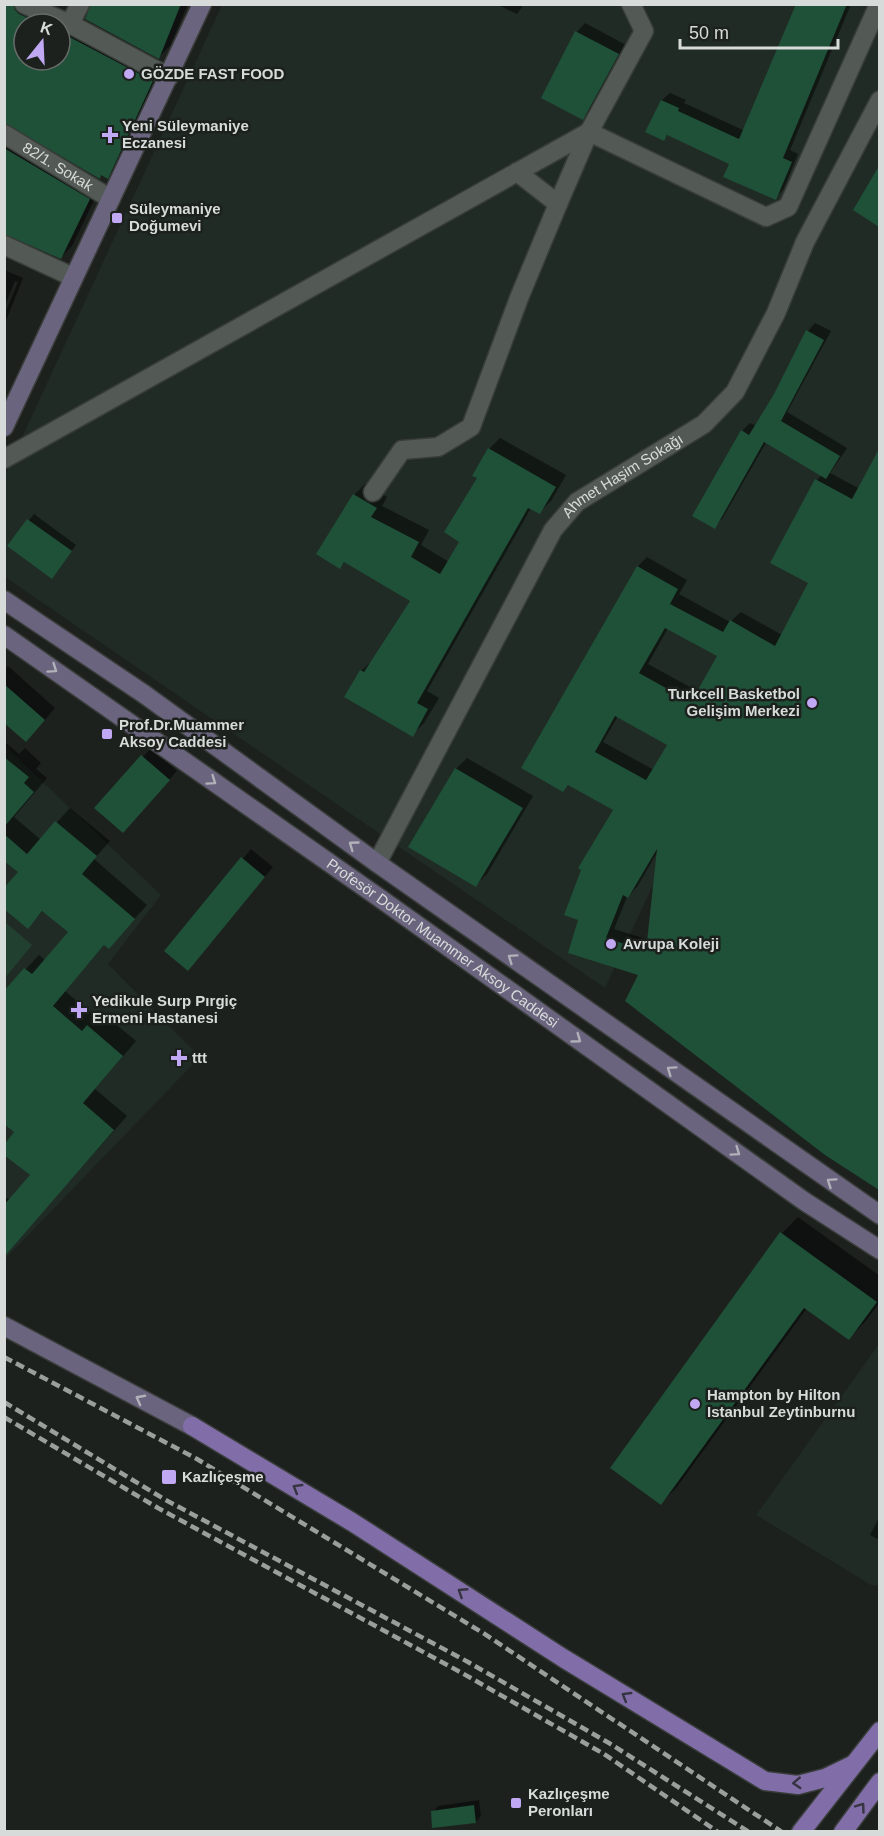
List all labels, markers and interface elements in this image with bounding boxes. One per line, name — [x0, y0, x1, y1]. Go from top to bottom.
north arrow — [12, 12, 72, 72]
scale bar — [680, 12, 838, 50]
text: K — [38, 18, 55, 38]
text: 50 m — [689, 23, 729, 43]
place label: GÖZDE FAST FOOD — [141, 65, 285, 82]
marker: GÖZDE FAST FOOD — [122, 67, 136, 81]
place label: Yeni Süleymaniye Eczanesi — [122, 117, 249, 151]
marker: Yeni Süleymaniye Eczanesi — [103, 128, 117, 142]
street label: 82/1. Sokak — [20, 138, 97, 194]
place label: Süleymaniye Doğumevi — [129, 200, 221, 234]
marker: Süleymaniye Doğumevi — [110, 211, 124, 225]
street label: Ahmet Haşim Sokağı — [558, 430, 686, 521]
one-way arrow — [46, 662, 57, 673]
place label: Turkcell Basketbol Gelişim Merkezi — [668, 685, 800, 719]
marker: Turkcell Basketbol Gelişim Merkezi — [805, 696, 819, 710]
place label: Prof.Dr.Muammer Aksoy Caddesi — [119, 716, 244, 750]
marker: Prof.Dr.Muammer Aksoy Caddesi — [100, 727, 114, 741]
one-way arrow — [205, 774, 216, 785]
one-way arrow — [348, 842, 359, 853]
street label: Profesör Doktor Muammer Aksoy Caddesi — [324, 855, 562, 1031]
place label: Avrupa Koleji — [623, 935, 719, 952]
marker: Avrupa Koleji — [604, 937, 618, 951]
one-way arrow — [508, 954, 519, 965]
place label: Yedikule Surp Pırgiç Ermeni Hastanesi — [92, 992, 237, 1026]
marker: Yedikule Surp Pırgiç Ermeni Hastanesi — [70, 1001, 88, 1019]
one-way arrow — [570, 1032, 581, 1043]
marker: ttt — [170, 1049, 188, 1067]
place label: ttt — [192, 1049, 207, 1066]
one-way arrow — [667, 1066, 678, 1077]
one-way arrow — [729, 1145, 740, 1156]
one-way arrow — [827, 1178, 838, 1189]
place label: Hampton by Hilton Istanbul Zeytinburnu — [707, 1386, 855, 1420]
one-way arrow — [136, 1394, 147, 1406]
marker: Hampton by Hilton Istanbul Zeytinburnu — [688, 1397, 702, 1411]
marker: Kazlıçeşme — [160, 1468, 178, 1486]
place label: Kazlıçeşme — [182, 1468, 264, 1485]
one-way arrow — [293, 1484, 303, 1496]
one-way arrow — [458, 1588, 468, 1600]
one-way arrow — [622, 1693, 633, 1704]
one-way arrow — [793, 1776, 802, 1789]
place label: Kazlıçeşme Peronları — [528, 1785, 610, 1819]
marker: Kazlıçeşme Peronları — [509, 1796, 523, 1810]
one-way arrow — [854, 1802, 865, 1813]

